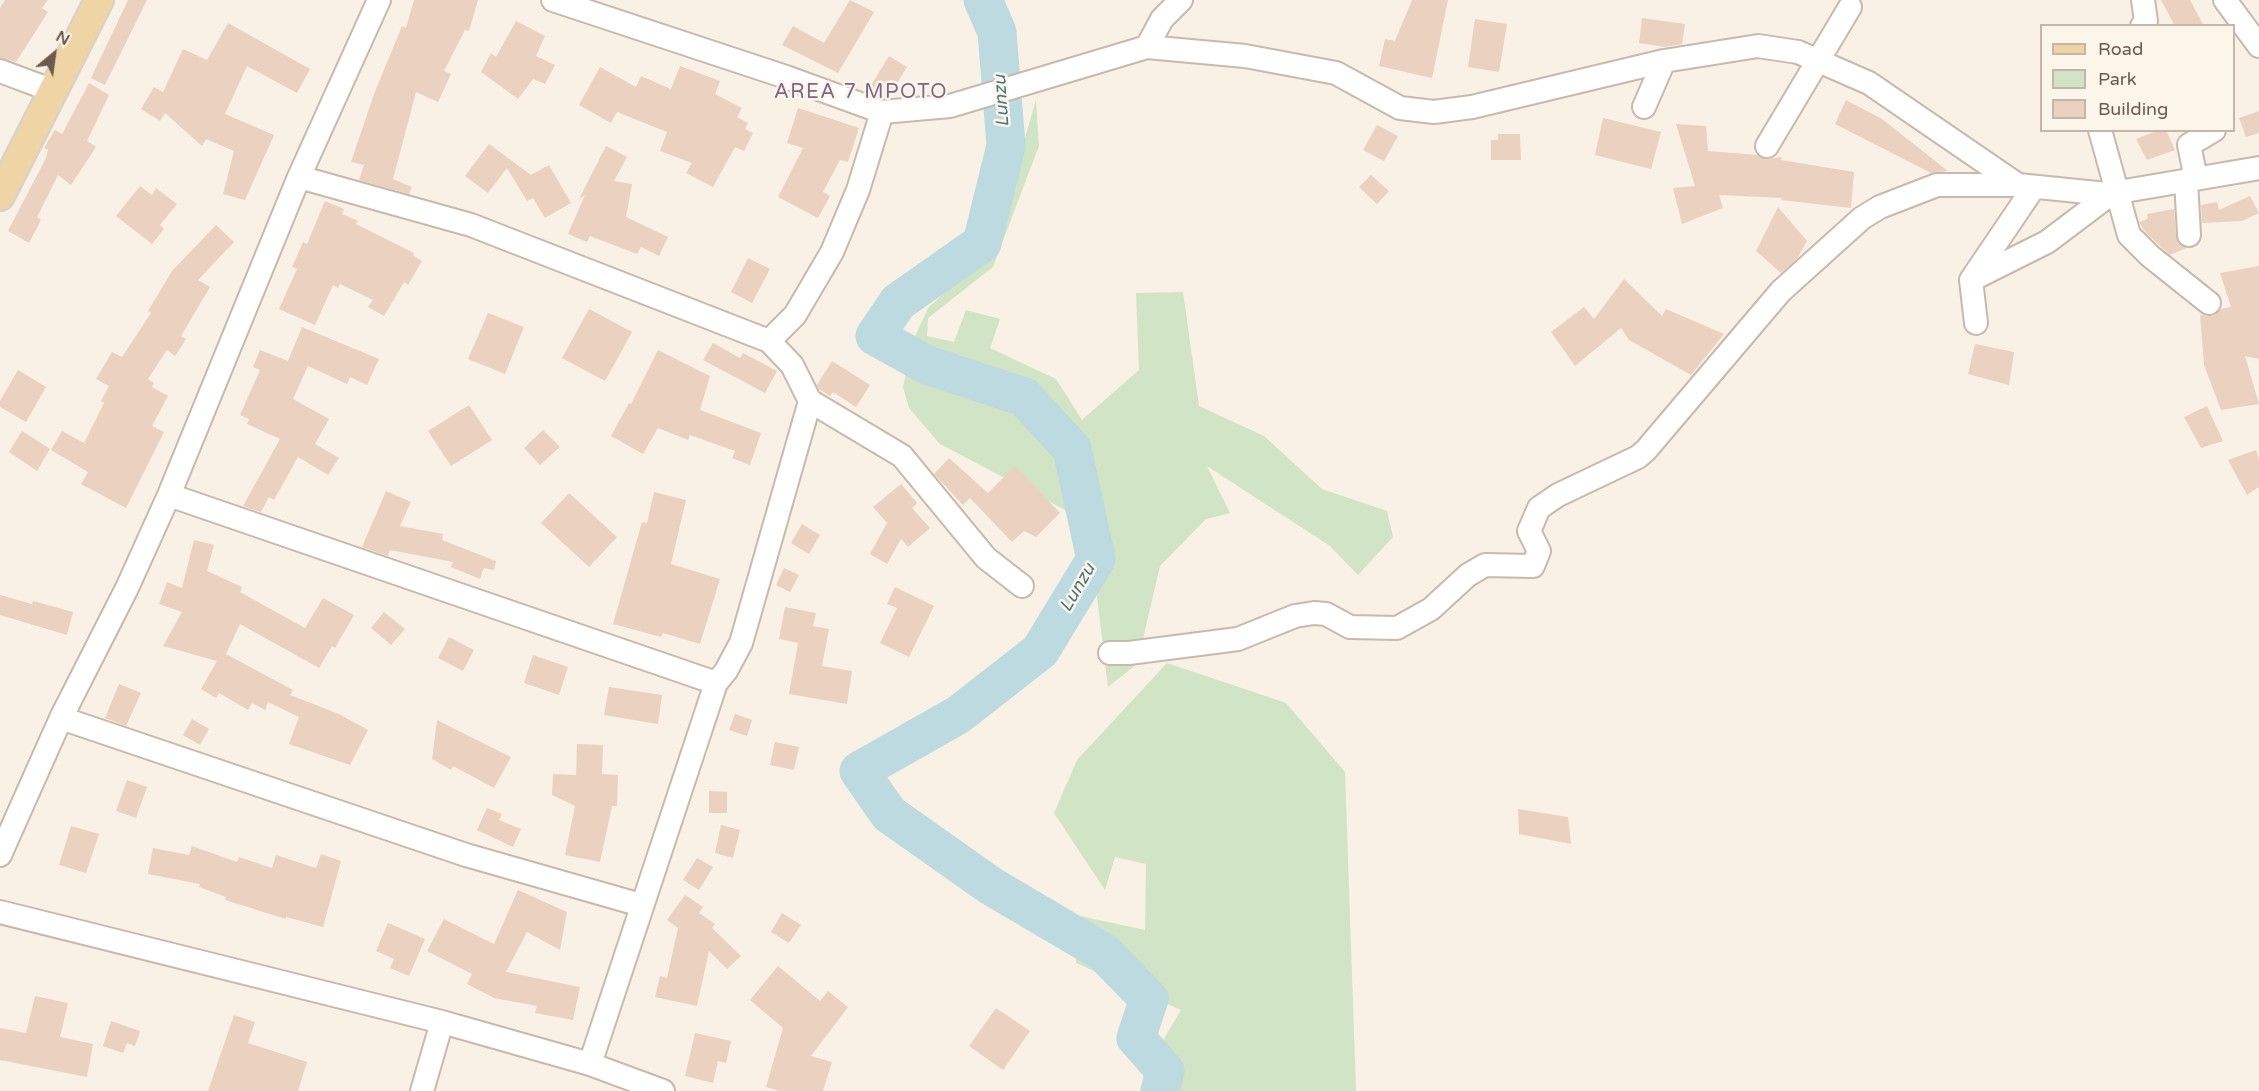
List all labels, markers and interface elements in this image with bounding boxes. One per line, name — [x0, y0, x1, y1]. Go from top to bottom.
north arrow — [24, 24, 84, 84]
legend — [2040, 24, 2235, 132]
text: N — [52, 26, 73, 50]
text: Road — [2098, 38, 2143, 60]
text: Park — [2098, 68, 2136, 90]
water label: Lunzu — [989, 74, 1015, 128]
district label: AREA 7 MPOTO — [774, 81, 948, 105]
text: Building — [2098, 98, 2168, 120]
water label: Lunzu — [1056, 560, 1100, 616]

